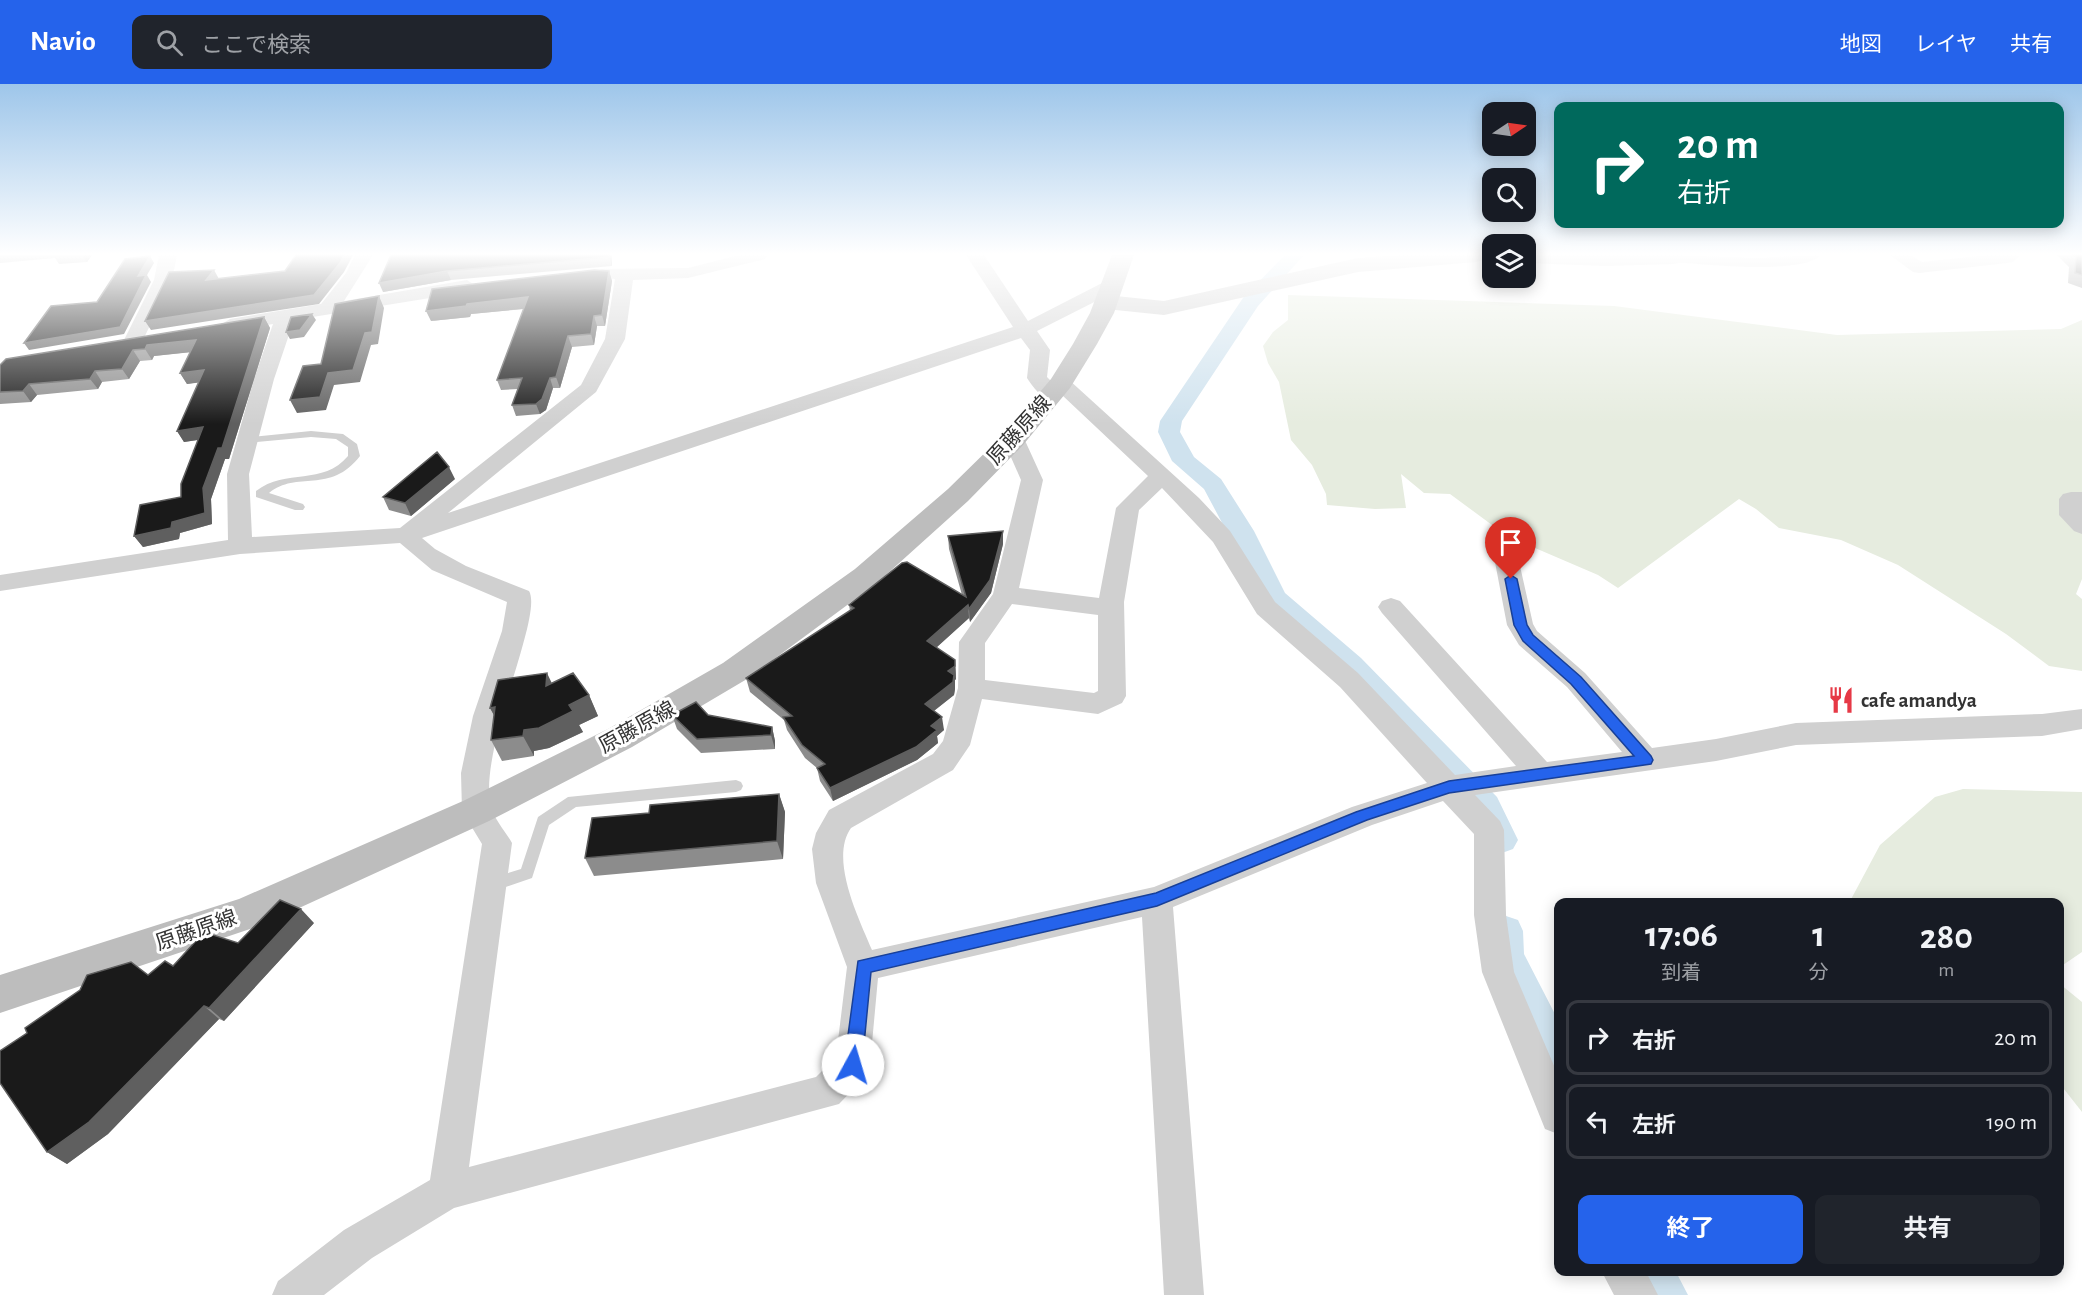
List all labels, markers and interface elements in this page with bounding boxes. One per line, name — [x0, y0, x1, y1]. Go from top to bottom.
search box — [132, 15, 552, 69]
icon: search — [153, 26, 186, 59]
text: Navio — [30, 28, 96, 56]
text: ここで検索 — [201, 34, 311, 56]
text: 地図 — [1840, 34, 1882, 55]
text: レイヤ — [1915, 34, 1977, 55]
text: 共有 — [2010, 34, 2052, 55]
north arrow — [1482, 102, 1536, 156]
map controls — [1482, 102, 1536, 288]
text: 20 m — [1677, 124, 1759, 166]
icon: right — [1578, 126, 1656, 204]
button: search — [1482, 168, 1536, 222]
text: 右折 — [1677, 180, 1731, 207]
button: layers — [1482, 234, 1536, 288]
street label: 原藤原線 — [983, 391, 1055, 469]
pin — [1485, 517, 1536, 579]
icon: arrive — [1494, 526, 1527, 559]
restaurant icon: cafe amandya — [1826, 685, 1856, 715]
place label: cafe amandya — [1861, 690, 1977, 711]
street label: 原藤原線 — [595, 697, 679, 757]
street label: 原藤原線 — [153, 906, 239, 954]
text: 17:06 — [1645, 917, 1718, 953]
text: 1 — [1812, 917, 1825, 953]
text: 280 — [1920, 919, 1973, 955]
text: m — [1938, 960, 1954, 980]
text: 到着 — [1661, 963, 1701, 983]
text: 分 — [1809, 963, 1829, 983]
icon: right — [1581, 1021, 1614, 1054]
text: 20 m — [1994, 1027, 2037, 1049]
text: 右折 — [1632, 1030, 1676, 1052]
position arrow — [821, 1033, 885, 1097]
icon: left — [1581, 1105, 1614, 1138]
text: 190 m — [1986, 1111, 2037, 1133]
text: 左折 — [1632, 1114, 1676, 1136]
button: 終了 — [1578, 1195, 1803, 1264]
button: 共有 — [1815, 1195, 2040, 1264]

